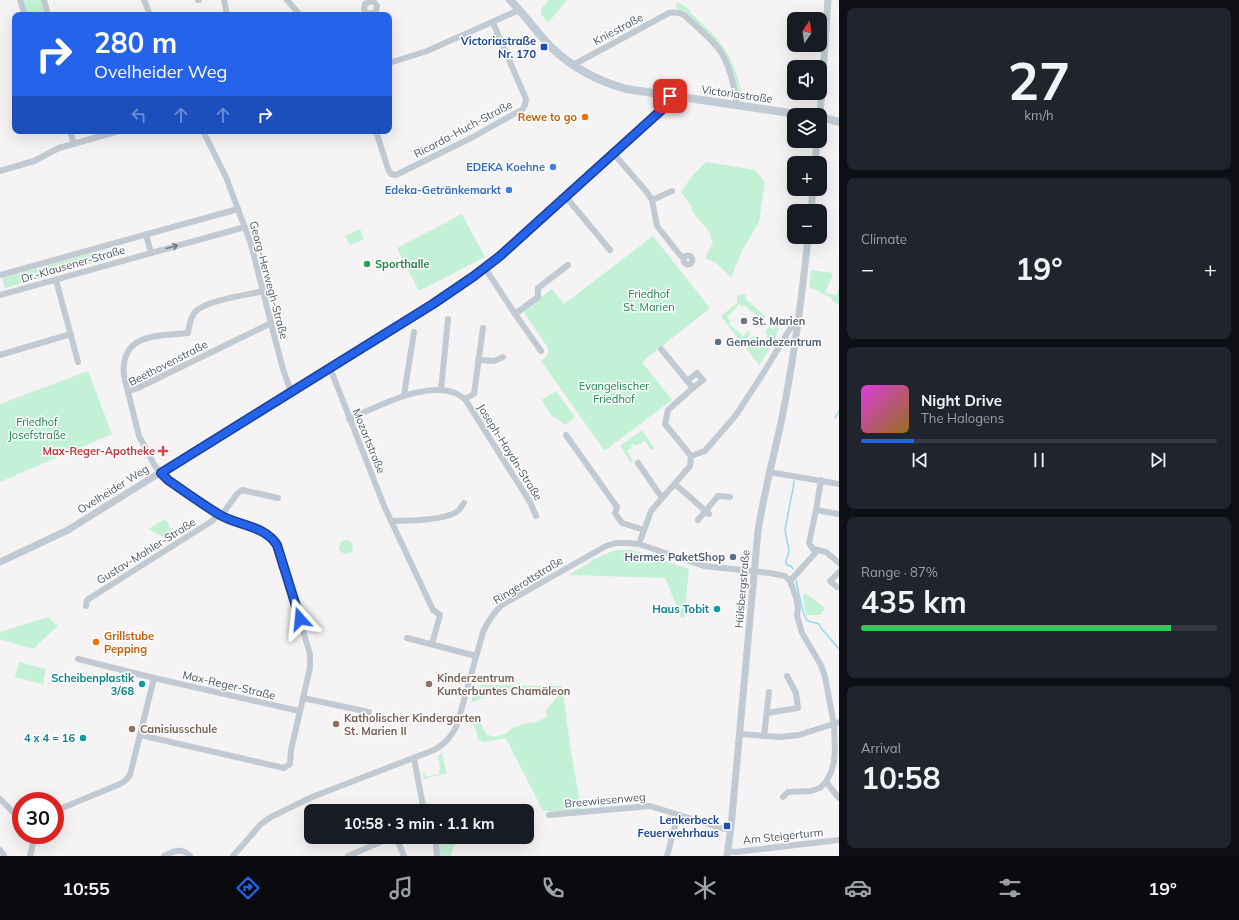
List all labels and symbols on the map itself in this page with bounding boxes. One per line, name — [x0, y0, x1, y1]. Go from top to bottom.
street label: Kniestraße — [591, 10, 645, 48]
north arrow — [787, 12, 827, 52]
place label: Victoriastraße Nr. 170 — [460, 34, 536, 61]
marker: Victoriastraße Nr. 170 — [539, 42, 549, 52]
pin — [653, 79, 687, 113]
street label: Victoriastraße — [700, 82, 774, 106]
street label: Ricarda-Huch-Straße — [411, 97, 515, 161]
place label: Rewe to go — [518, 110, 577, 124]
marker: Rewe to go — [580, 112, 590, 122]
place label: EDEKA Koehne — [466, 160, 545, 174]
marker: EDEKA Koehne — [548, 162, 558, 172]
place label: Edeka-Getränkemarkt — [385, 183, 501, 197]
marker: Edeka-Getränkemarkt — [504, 185, 514, 195]
street label: Georg-Herwegh-Straße — [247, 220, 291, 341]
street label: Dr.-Klausener-Straße — [19, 242, 127, 286]
one-way arrow — [166, 243, 179, 250]
place label: Sporthalle — [375, 257, 429, 271]
marker: Sporthalle — [362, 259, 372, 269]
park label: Friedhof St. Marien — [623, 287, 675, 314]
place label: St. Marien — [752, 314, 805, 328]
marker: St. Marien — [739, 316, 749, 326]
place label: Gemeindezentrum — [726, 335, 822, 349]
street label: Beethovenstraße — [126, 337, 210, 389]
marker: Gemeindezentrum — [713, 337, 723, 347]
park label: Evangelischer Friedhof — [579, 379, 649, 406]
street label: Joseph-Haydn-Straße — [475, 401, 545, 503]
street label: Mozartstraße — [350, 406, 388, 476]
park label: Friedhof Josefstraße — [8, 415, 66, 442]
place label: Max-Reger-Apotheke — [42, 444, 155, 458]
marker: Max-Reger-Apotheke — [158, 446, 168, 456]
street label: Ovelheider Weg — [75, 461, 151, 517]
street label: Gustav-Mahler-Straße — [94, 515, 198, 587]
street label: Hülsbergstraße — [732, 549, 752, 629]
place label: Hermes PaketShop — [625, 550, 725, 564]
marker: Hermes PaketShop — [728, 552, 738, 562]
street label: Ringerottstraße — [490, 553, 566, 607]
position arrow — [279, 598, 321, 640]
place label: Haus Tobit — [652, 602, 709, 616]
marker: Haus Tobit — [712, 604, 722, 614]
place label: Grillstube Pepping — [104, 629, 154, 656]
marker: Grillstube Pepping — [91, 637, 101, 647]
street label: Max-Reger-Straße — [181, 668, 277, 702]
place label: Scheibenplastik 3/68 — [51, 671, 135, 698]
place label: Kinderzentrum Kunterbuntes Chamäleon — [437, 671, 570, 698]
marker: Scheibenplastik 3/68 — [137, 679, 147, 689]
marker: Kinderzentrum Kunterbuntes Chamäleon — [424, 679, 434, 689]
place label: Katholischer Kindergarten St. Marien II — [344, 711, 481, 738]
marker: Katholischer Kindergarten St. Marien II — [331, 719, 341, 729]
place label: Canisiusschule — [140, 722, 217, 736]
marker: Canisiusschule — [127, 724, 137, 734]
place label: 4 x 4 = 16 — [24, 731, 75, 745]
marker: 4 x 4 = 16 — [78, 733, 88, 743]
street label: Breewiesenweg — [564, 789, 646, 811]
speed limit sign: 30 — [12, 792, 64, 844]
place label: Lenkerbeck Feuerwehrhaus — [638, 813, 720, 840]
marker: Lenkerbeck Feuerwehrhaus — [722, 821, 732, 831]
street label: Am Steigerturm — [742, 825, 824, 847]

